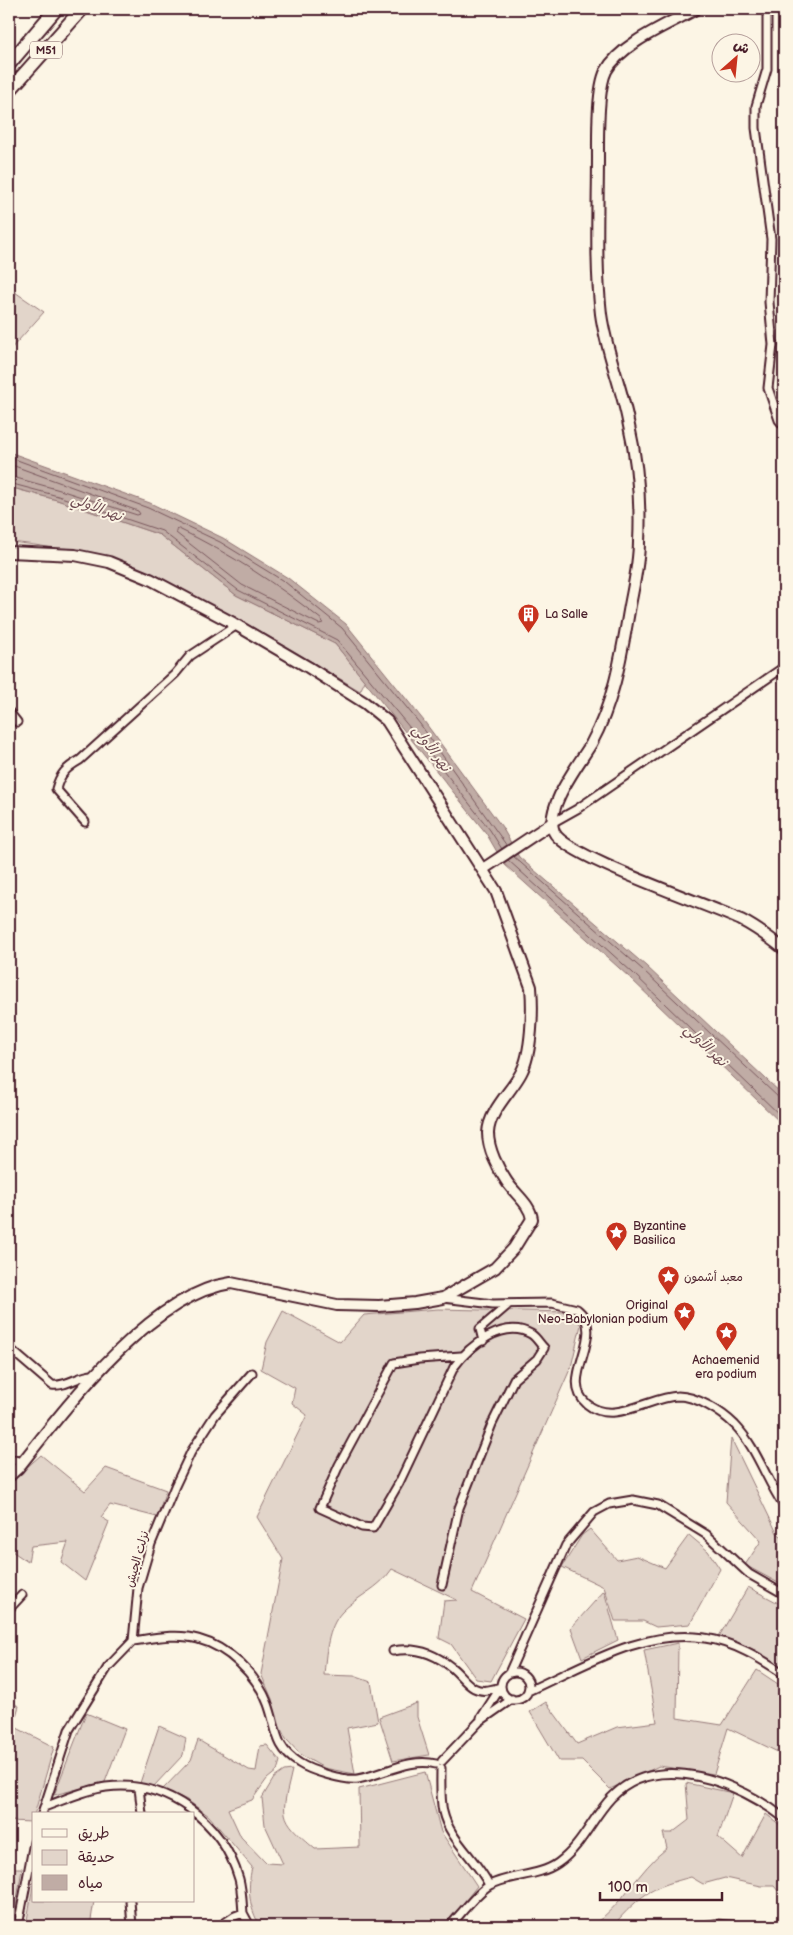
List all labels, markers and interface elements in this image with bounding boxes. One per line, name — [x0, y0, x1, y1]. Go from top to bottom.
north arrow — [710, 32, 760, 82]
text: ش — [731, 36, 752, 58]
road number: M51 — [30, 42, 62, 58]
water label: نهر الأولي — [68, 489, 127, 529]
building icon: La Salle — [517, 602, 541, 633]
place label: La Salle — [545, 607, 588, 622]
water label: نهر الأولي — [406, 721, 456, 779]
water label: نهر الأولي — [678, 1020, 733, 1074]
place label: Byzantine Basilica — [633, 1219, 686, 1248]
place icon: Byzantine Basilica — [605, 1221, 629, 1252]
place icon: معبد أشمون — [656, 1265, 680, 1296]
place label: معبد أشمون — [684, 1270, 743, 1285]
place label: Original Neo-Babylonian podium — [538, 1298, 668, 1327]
place icon: Original Neo-Babylonian podium — [672, 1300, 696, 1331]
place icon: Achaemenid era podium — [714, 1321, 738, 1352]
place label: Achaemenid era podium — [692, 1353, 760, 1382]
street label: نزلت الجيش — [122, 1529, 153, 1589]
legend — [32, 1812, 195, 1902]
text: طريق — [78, 1824, 110, 1843]
text: حديقة — [78, 1848, 115, 1867]
scale bar — [600, 1870, 723, 1902]
text: مياه — [78, 1874, 103, 1893]
text: 100 m — [608, 1878, 648, 1897]

